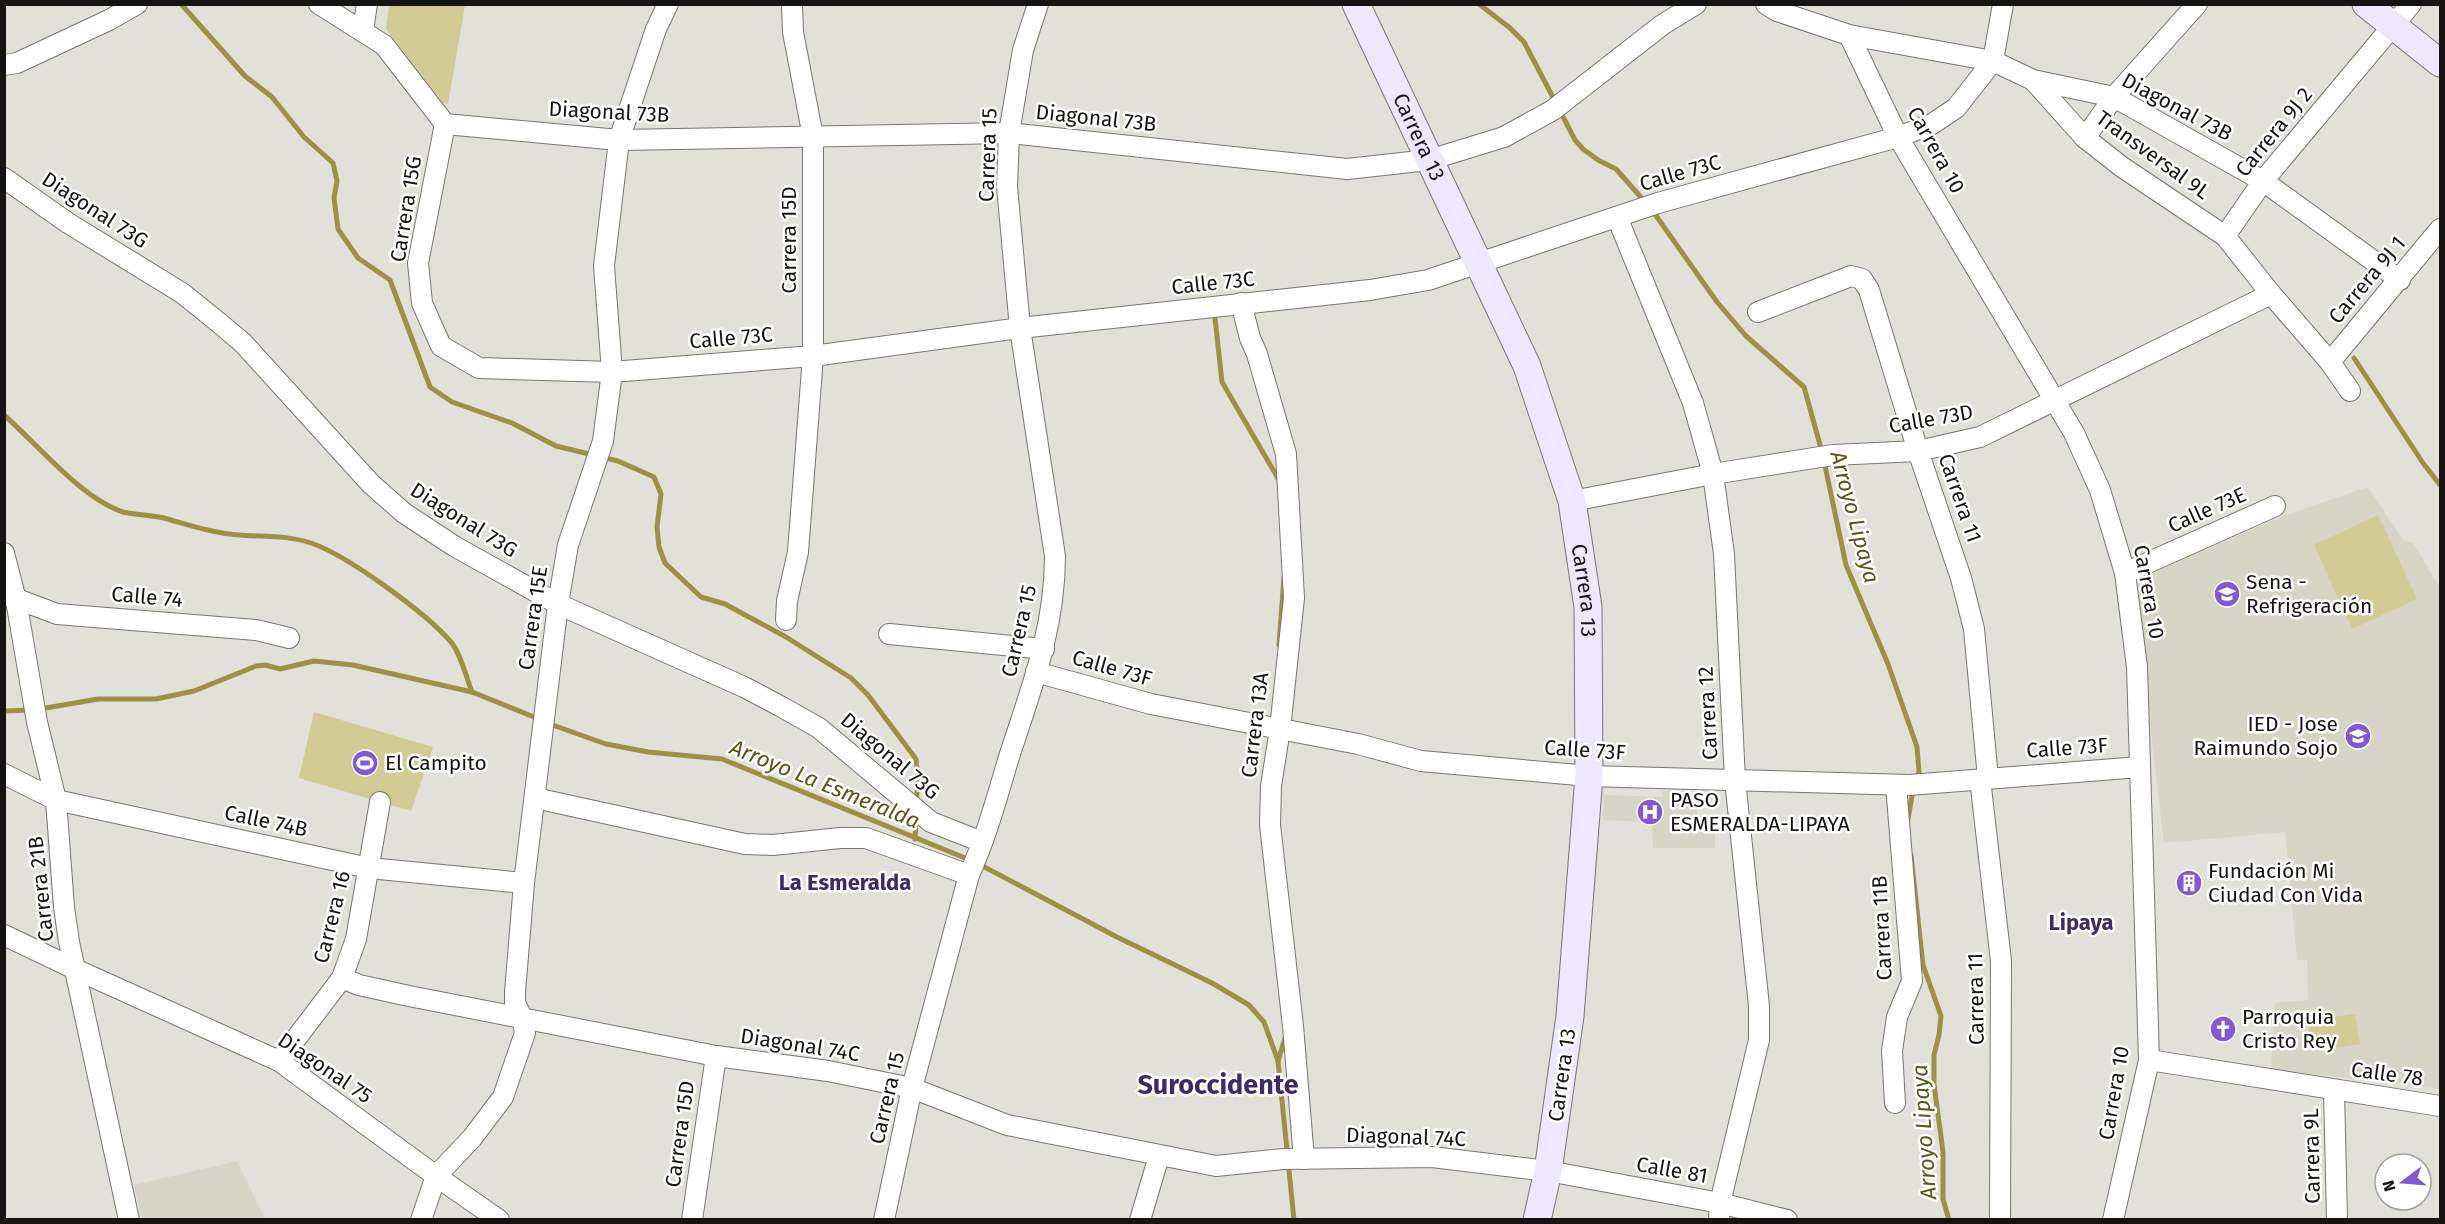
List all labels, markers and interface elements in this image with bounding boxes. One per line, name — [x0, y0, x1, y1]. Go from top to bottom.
street label: Diagonal 73B — [2117, 67, 2237, 147]
street label: Carrera 9J 2 — [2230, 82, 2318, 182]
street label: Carrera 13 — [1387, 89, 1451, 185]
street label: Diagonal 73B — [548, 96, 670, 128]
street label: Diagonal 73B — [1034, 99, 1158, 137]
street label: Carrera 10 — [1902, 102, 1970, 198]
street label: Transversal 9L — [2091, 105, 2215, 205]
street label: Carrera 15 — [973, 108, 1003, 202]
street label: Calle 73C — [1636, 149, 1724, 197]
street label: Carrera 15G — [385, 154, 427, 264]
street label: Diagonal 73G — [37, 166, 153, 254]
street label: Carrera 15D — [776, 186, 802, 294]
street label: Carrera 9J 1 — [2323, 231, 2411, 329]
street label: Calle 73C — [1170, 266, 1256, 300]
street label: Calle 73C — [688, 321, 774, 355]
street label: Calle 73D — [1887, 399, 1975, 439]
water label: Arroyo Lipaya — [1824, 447, 1886, 586]
street label: Carrera 11 — [1933, 450, 1987, 546]
street label: Diagonal 73G — [406, 477, 522, 563]
street label: Calle 73E — [2164, 481, 2250, 539]
street label: Carrera 13 — [1566, 542, 1602, 637]
street label: Carrera 10 — [2128, 543, 2170, 641]
street label: Carrera 15E — [513, 564, 553, 672]
place label: Sena - Refrigeración — [2246, 569, 2372, 619]
school or university icon: Sena - Refrigeración — [2212, 579, 2242, 609]
street label: Calle 74 — [110, 581, 184, 613]
street label: Carrera 15 — [996, 582, 1042, 680]
street label: Calle 73F — [1069, 644, 1155, 692]
street label: Carrera 12 — [1693, 665, 1723, 761]
street label: Carrera 13A — [1236, 671, 1274, 779]
street label: Diagonal 73G — [835, 707, 945, 805]
place label: IED - Jose Raimundo Sojo — [2193, 711, 2338, 761]
school or university icon: IED - Jose Raimundo Sojo — [2343, 721, 2373, 751]
street label: Calle 73F — [2025, 732, 2109, 764]
water label: Arroyo La Esmeralda — [725, 733, 924, 834]
street label: Calle 73F — [1543, 734, 1627, 766]
sports icon: El Campito — [350, 748, 380, 778]
place label: El Campito — [385, 750, 487, 776]
place label: PASO ESMERALDA-LIPAYA — [1670, 787, 1850, 837]
hospital icon: PASO ESMERALDA-LIPAYA — [1635, 797, 1665, 827]
street label: Calle 74B — [222, 800, 310, 842]
street label: Carrera 21B — [23, 835, 59, 943]
place label: Fundación Mi Ciudad Con Vida — [2208, 858, 2363, 908]
street label: Carrera 16 — [308, 868, 356, 966]
building icon: Fundación Mi Ciudad Con Vida — [2174, 868, 2204, 898]
district label: La Esmeralda — [779, 869, 911, 896]
street label: Carrera 11B — [1866, 875, 1898, 981]
district label: Lipaya — [2048, 909, 2114, 936]
street label: Carrera 11 — [1962, 953, 1990, 1045]
place label: Parroquia Cristo Rey — [2242, 1004, 2337, 1054]
church icon: Parroquia Cristo Rey — [2208, 1014, 2238, 1044]
street label: Diagonal 74C — [739, 1023, 862, 1067]
street label: Diagonal 75 — [273, 1027, 377, 1109]
street label: Carrera 13 — [1543, 1027, 1581, 1123]
street label: Carrera 10 — [2093, 1044, 2135, 1142]
street label: Carrera 15 — [864, 1049, 910, 1147]
street label: Calle 78 — [2349, 1056, 2425, 1092]
water label: Arroyo Lipaya — [1906, 1063, 1942, 1202]
district label: Suroccidente — [1137, 1069, 1299, 1101]
street label: Carrera 15D — [660, 1079, 700, 1189]
street label: Carrera 9L — [2298, 1107, 2326, 1204]
street label: Diagonal 74C — [1345, 1122, 1467, 1152]
street label: Calle 81 — [1634, 1151, 1710, 1189]
north arrow — [2373, 1152, 2433, 1212]
text: N — [2378, 1178, 2400, 1194]

